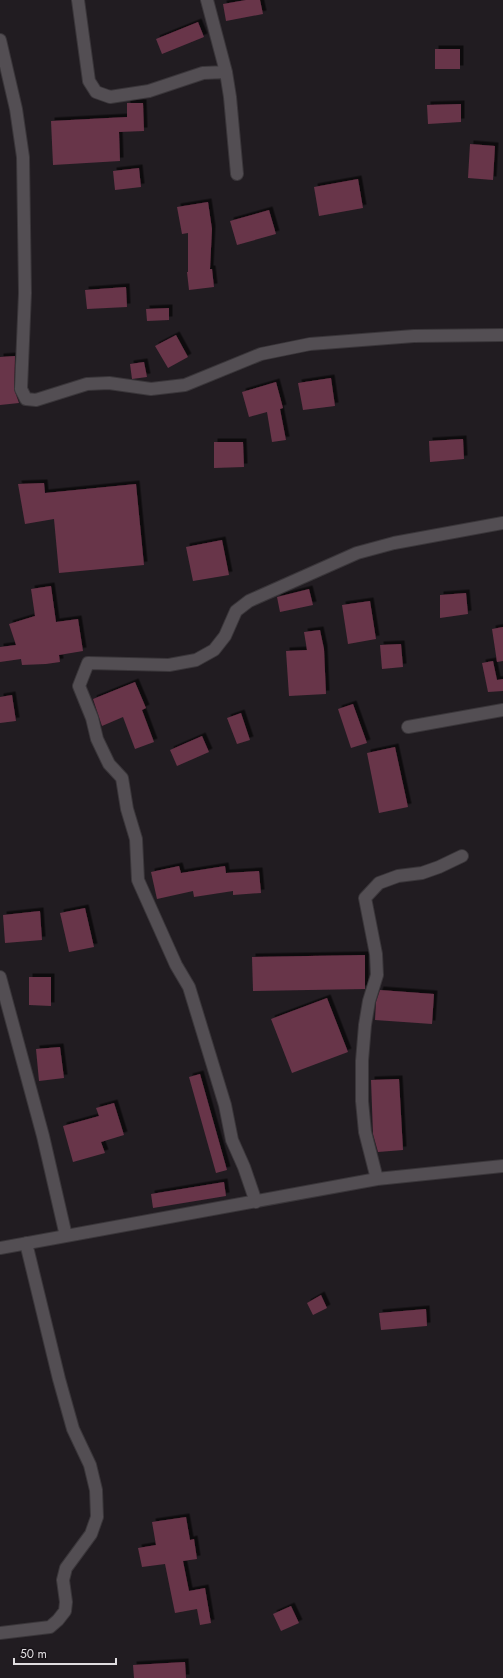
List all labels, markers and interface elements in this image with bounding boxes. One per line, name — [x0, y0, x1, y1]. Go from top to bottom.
scale bar — [14, 1640, 116, 1666]
text: 50 m — [20, 1645, 47, 1663]

